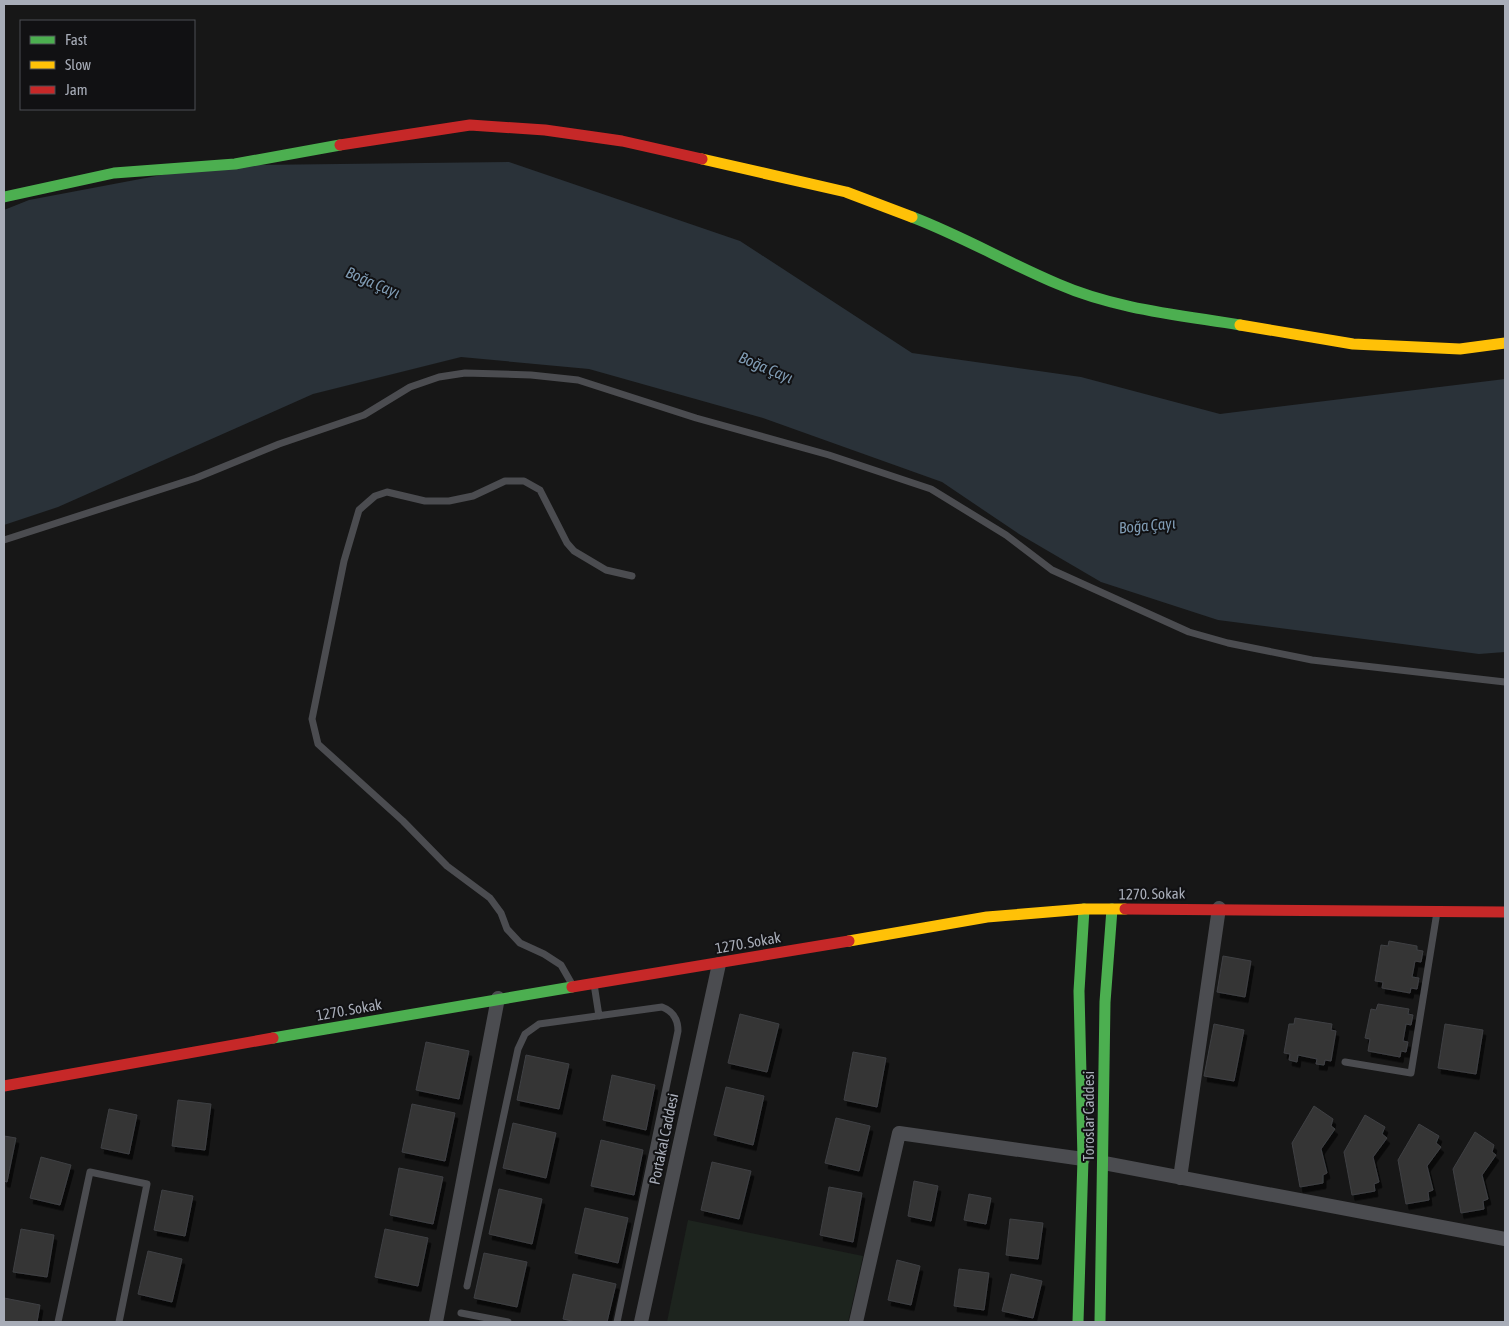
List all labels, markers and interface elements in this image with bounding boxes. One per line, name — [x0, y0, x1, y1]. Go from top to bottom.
legend — [20, 20, 195, 110]
text: Fast — [65, 31, 87, 48]
text: Slow — [65, 56, 91, 73]
text: Jam — [65, 81, 88, 98]
water label: Boğa Çayı — [343, 263, 403, 302]
water label: Boğa Çayı — [736, 348, 796, 387]
water label: Boğa Çayı — [1118, 514, 1177, 537]
street label: 1270. Sokak — [1119, 884, 1186, 903]
street label: 1270. Sokak — [714, 928, 783, 957]
street label: 1270. Sokak — [315, 995, 384, 1024]
street label: Toroslar Caddesi — [1080, 1071, 1097, 1161]
street label: Portakal Caddesi — [646, 1092, 681, 1186]

